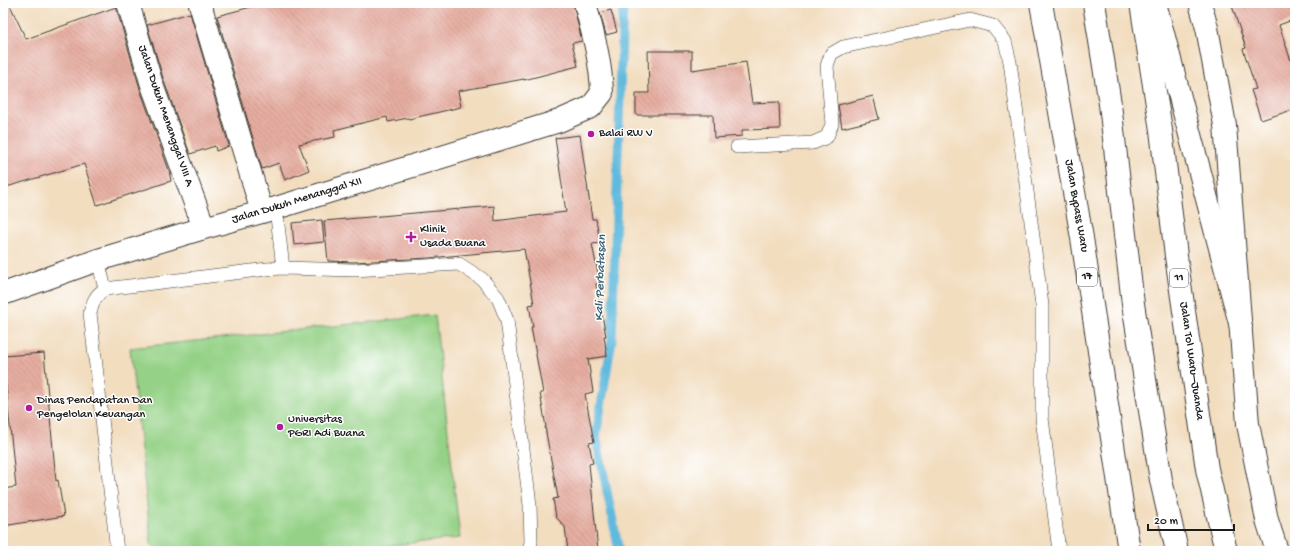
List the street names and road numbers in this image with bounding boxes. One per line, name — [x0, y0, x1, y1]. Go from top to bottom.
street label: Jalan Dukuh Menanggal VIII A — [134, 44, 196, 189]
street label: Jalan Bypass Waru — [1061, 159, 1091, 254]
street label: Jalan Dukuh Menanggal XII — [230, 175, 364, 227]
road number: 17 — [1077, 268, 1097, 286]
road number: 11 — [1170, 269, 1188, 287]
street label: Jalan Tol Waru–Juanda — [1176, 301, 1206, 421]

